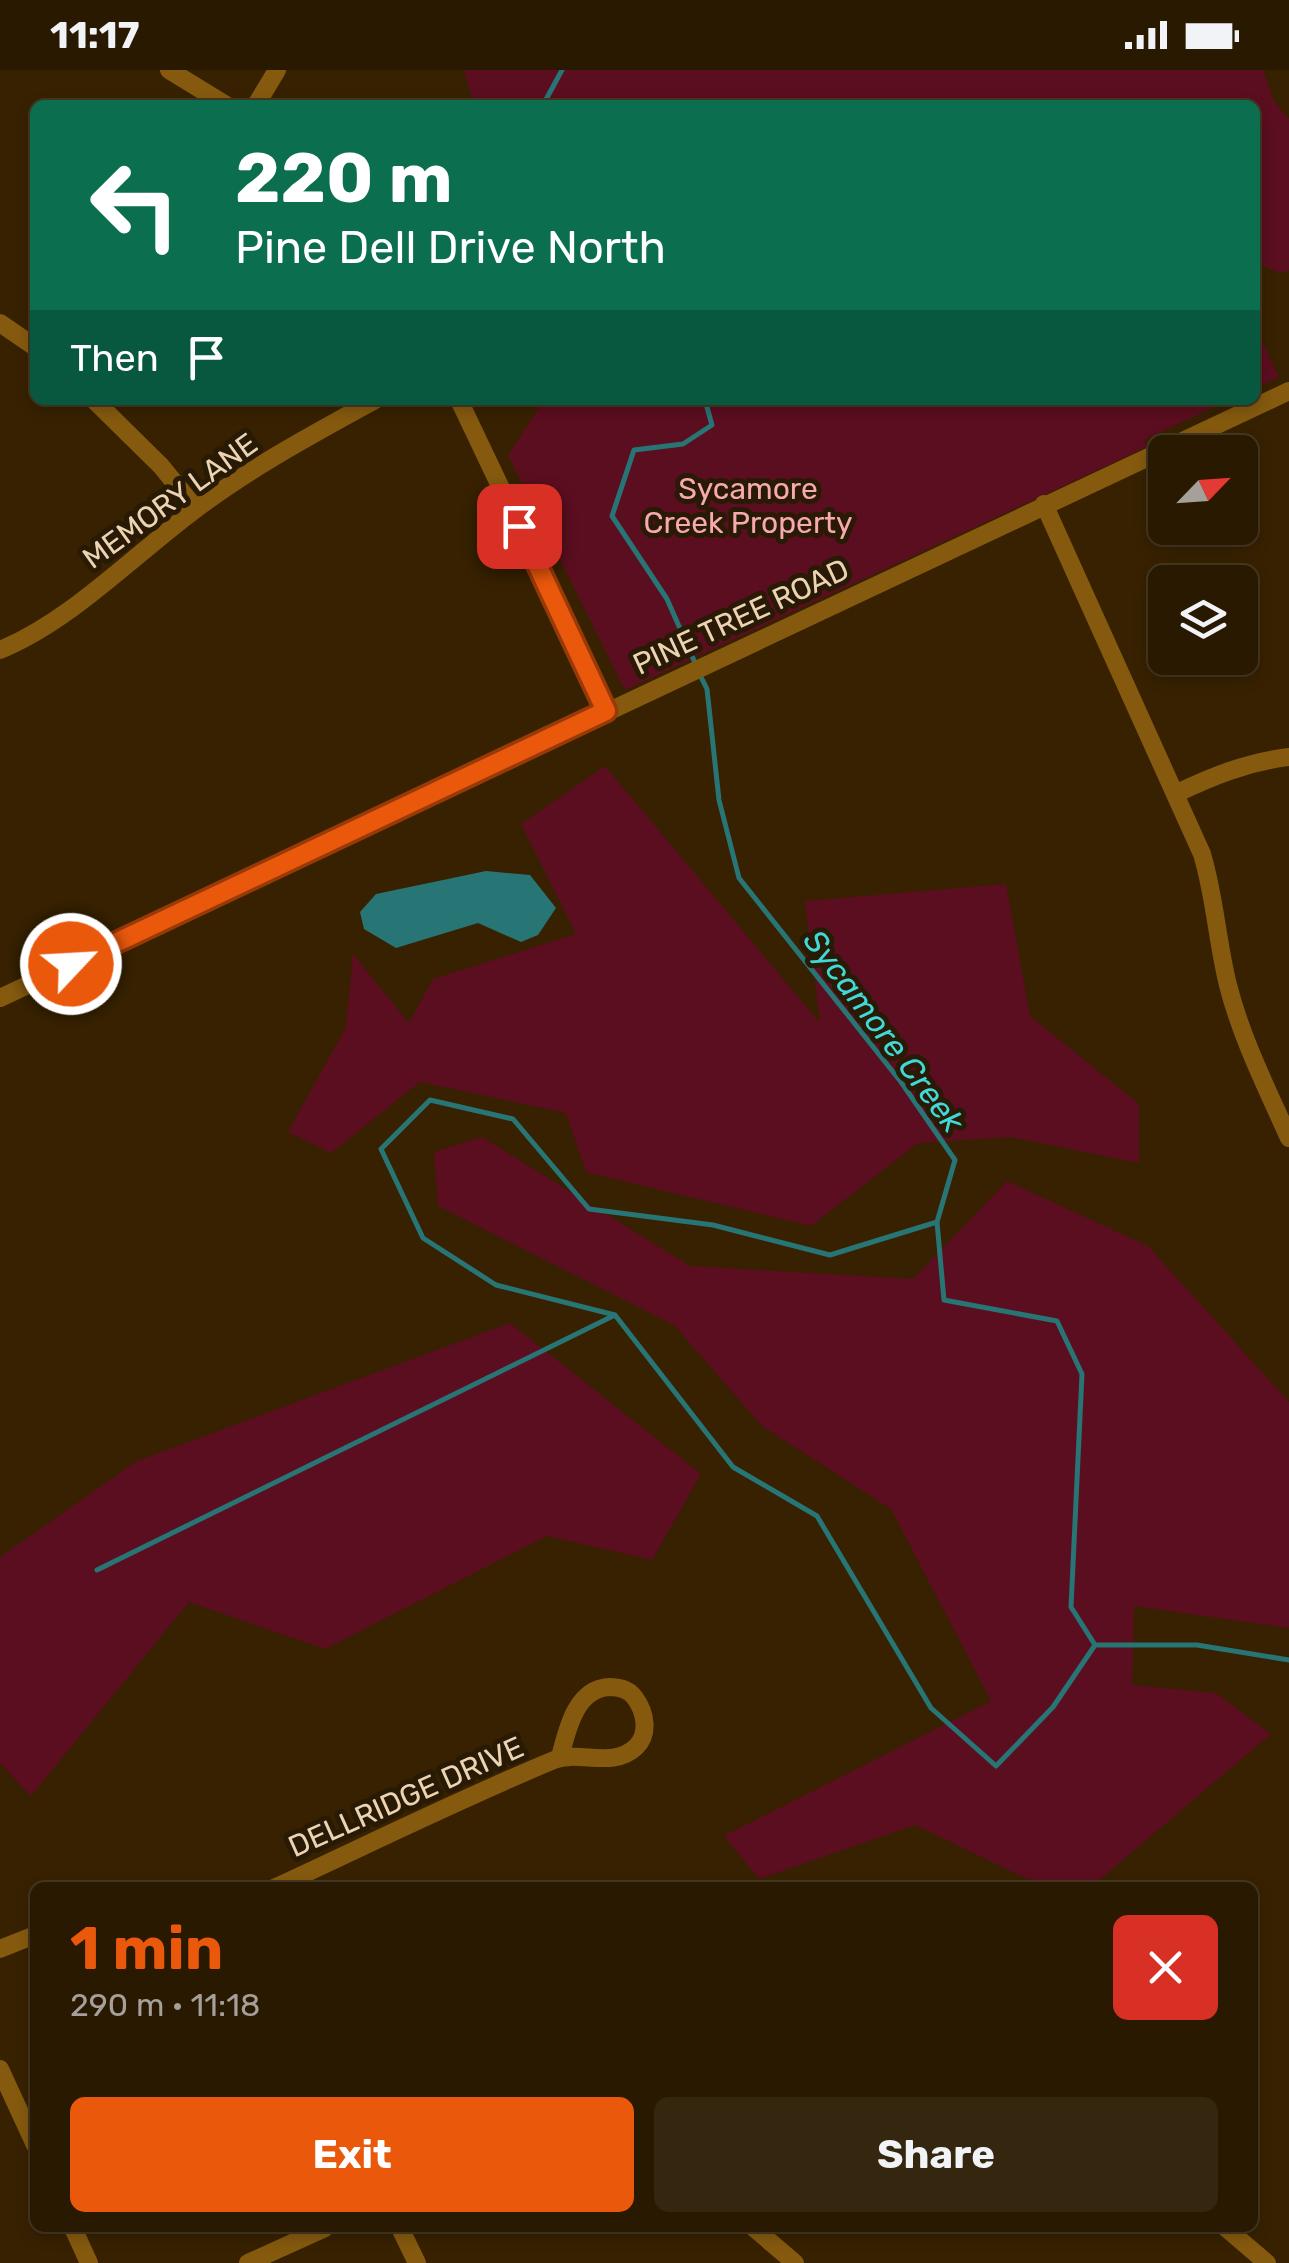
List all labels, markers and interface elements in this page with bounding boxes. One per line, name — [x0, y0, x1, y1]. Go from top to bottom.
text: 11:17 — [50, 12, 140, 58]
text: 220 m — [235, 137, 453, 220]
icon: left — [70, 140, 200, 270]
text: Pine Dell Drive North — [235, 221, 666, 274]
icon: arrive — [179, 330, 234, 385]
text: Then — [70, 335, 159, 381]
street label: MEMORY LANE — [76, 426, 264, 576]
north arrow — [1148, 435, 1258, 545]
map controls — [1148, 435, 1258, 675]
park label: Sycamore Creek Property — [643, 471, 853, 541]
pin — [477, 484, 562, 569]
icon: arrive — [492, 499, 547, 554]
street label: PINE TREE ROAD — [627, 551, 855, 683]
button: layers — [1148, 565, 1258, 675]
position arrow — [19, 912, 123, 1016]
water label: Sycamore Creek — [796, 922, 973, 1140]
street label: DELLRIDGE DRIVE — [283, 1729, 529, 1865]
text: 1 min — [70, 1913, 223, 1984]
button: close — [1113, 1915, 1218, 2020]
text: 290 m · 11:18 — [70, 1986, 260, 2024]
button: Exit — [70, 2097, 634, 2212]
button: Share — [654, 2097, 1218, 2212]

